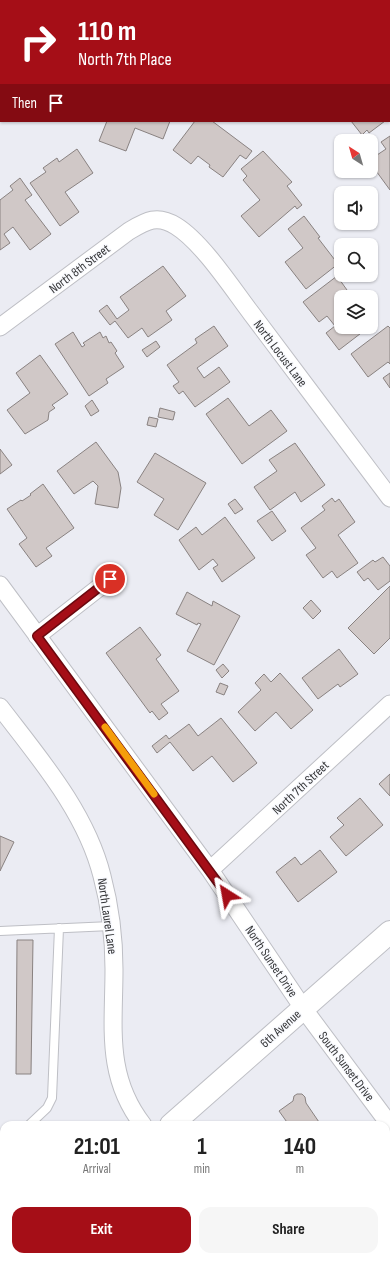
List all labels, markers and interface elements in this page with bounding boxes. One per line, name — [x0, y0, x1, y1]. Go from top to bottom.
text: 110 m — [78, 15, 136, 48]
icon: right — [12, 16, 64, 68]
text: North 7th Place — [78, 49, 172, 70]
icon: arrive — [45, 92, 67, 114]
text: Then — [12, 94, 37, 113]
north arrow — [334, 134, 378, 178]
map controls — [334, 134, 378, 334]
button: sound — [334, 186, 378, 230]
button: search — [334, 238, 378, 282]
street label: North 8th Street — [46, 241, 113, 297]
button: layers — [334, 290, 378, 334]
street label: North Locust Lane — [250, 317, 311, 390]
pin — [93, 562, 127, 596]
icon: arrive — [99, 568, 121, 590]
street label: North 7th Street — [269, 757, 332, 818]
position arrow — [206, 874, 248, 916]
street label: North Laurel Lane — [94, 877, 120, 955]
street label: North Sunset Drive — [241, 923, 301, 1000]
street label: 6th Avenue — [257, 1006, 304, 1051]
street label: South Sunset Drive — [315, 1029, 378, 1105]
text: 21:01 — [74, 1132, 120, 1161]
text: 1 — [197, 1132, 207, 1161]
text: 140 — [284, 1132, 316, 1161]
text: Arrival — [83, 1161, 111, 1177]
text: min — [194, 1161, 210, 1177]
text: m — [296, 1161, 304, 1177]
button: Exit — [12, 1207, 191, 1253]
button: Share — [199, 1207, 378, 1253]

